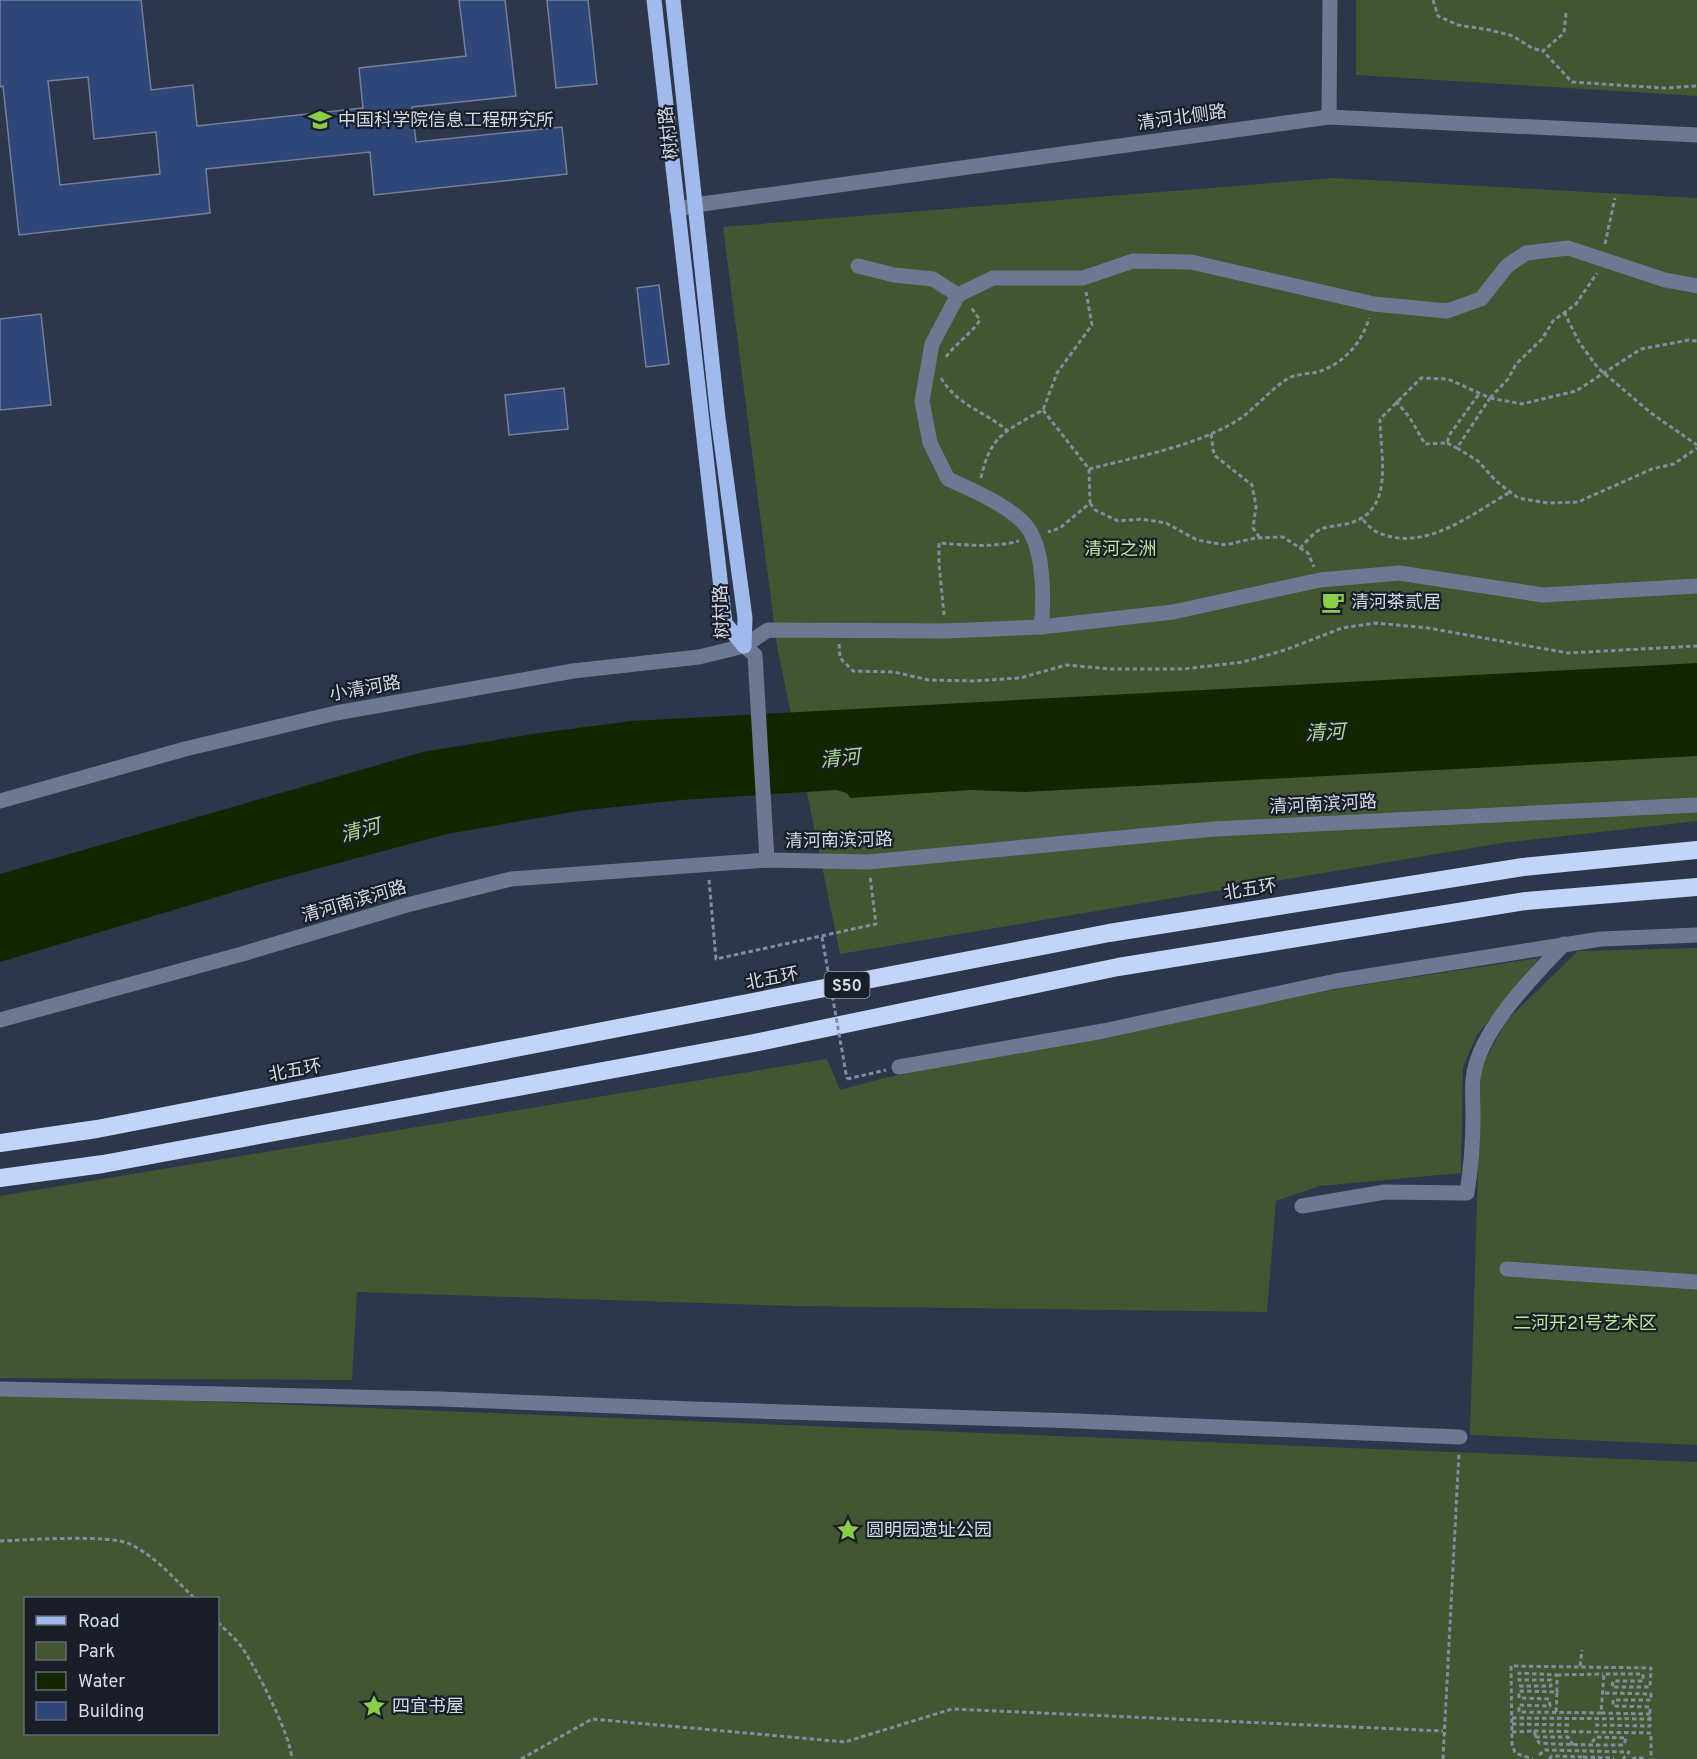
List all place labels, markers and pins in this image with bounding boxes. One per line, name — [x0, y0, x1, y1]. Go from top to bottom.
school or university icon: 中国科学院信息工程研究所 — [307, 107, 333, 133]
place label: 中国科学院信息工程研究所 — [338, 110, 554, 133]
cafe icon: 清河·茶贰居 — [1320, 589, 1346, 615]
place label: 清河·茶贰居 — [1351, 592, 1441, 615]
place icon: 圆明园遗址公园 — [835, 1517, 861, 1543]
place label: 圆明园遗址公园 — [866, 1520, 992, 1543]
place icon: 四宜书屋 — [361, 1693, 387, 1719]
place label: 四宜书屋 — [392, 1696, 464, 1719]

